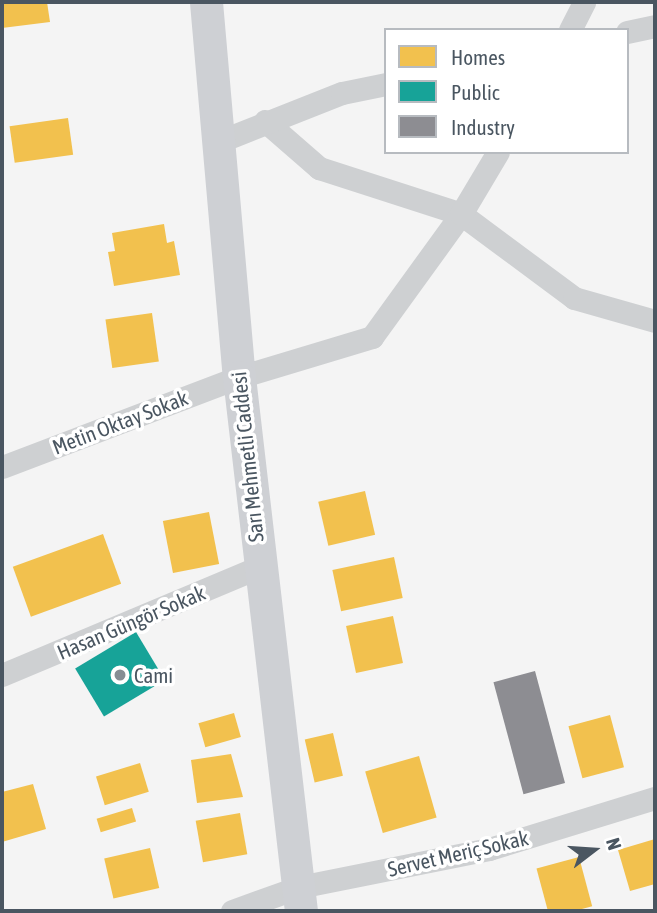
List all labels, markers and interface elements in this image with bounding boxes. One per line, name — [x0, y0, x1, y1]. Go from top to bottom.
legend — [384, 28, 629, 154]
text: Homes — [451, 45, 505, 69]
text: Public — [451, 80, 500, 104]
text: Industry — [451, 115, 515, 139]
street label: Sarı Mehmetli Caddesi — [226, 371, 268, 543]
street label: Metin Oktay Sokak — [49, 385, 191, 459]
street label: Hasan Güngör Sokak — [53, 580, 209, 664]
place label: Cami — [134, 662, 173, 688]
marker: Cami — [112, 667, 128, 683]
north arrow — [559, 815, 629, 885]
street label: Servet Meriç Sokak — [385, 825, 531, 881]
text: N — [602, 835, 626, 852]

